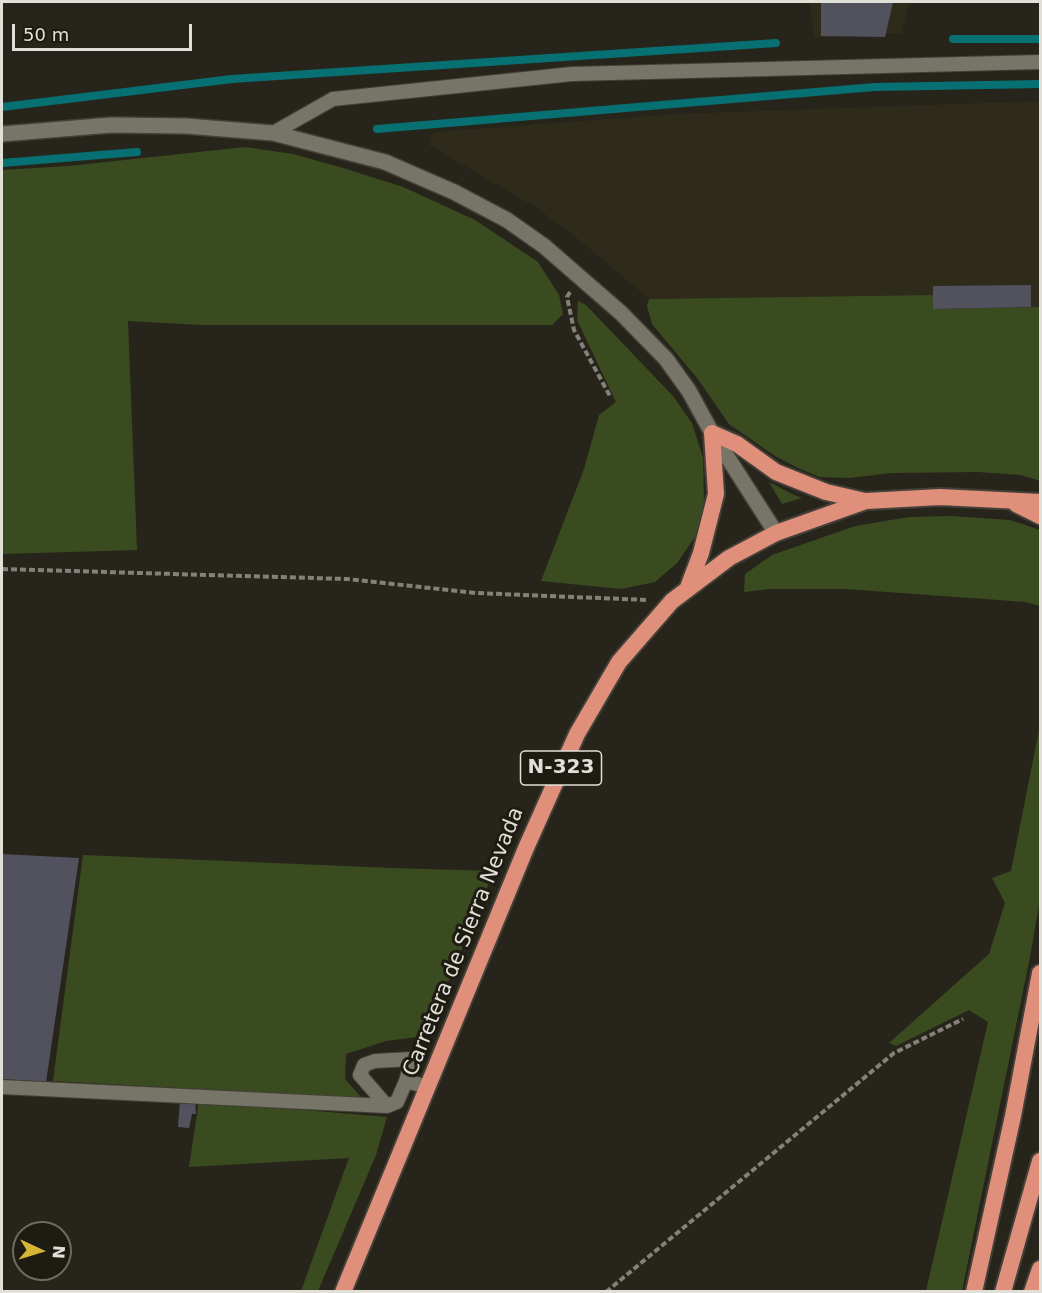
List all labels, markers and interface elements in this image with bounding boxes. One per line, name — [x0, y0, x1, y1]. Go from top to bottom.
scale bar — [15, 12, 195, 50]
text: 50 m — [23, 24, 69, 45]
road number: N-323 — [520, 751, 602, 785]
street label: Carretera de Sierra Nevada — [398, 804, 530, 1080]
north arrow — [12, 1221, 72, 1281]
text: N — [49, 1245, 68, 1259]

